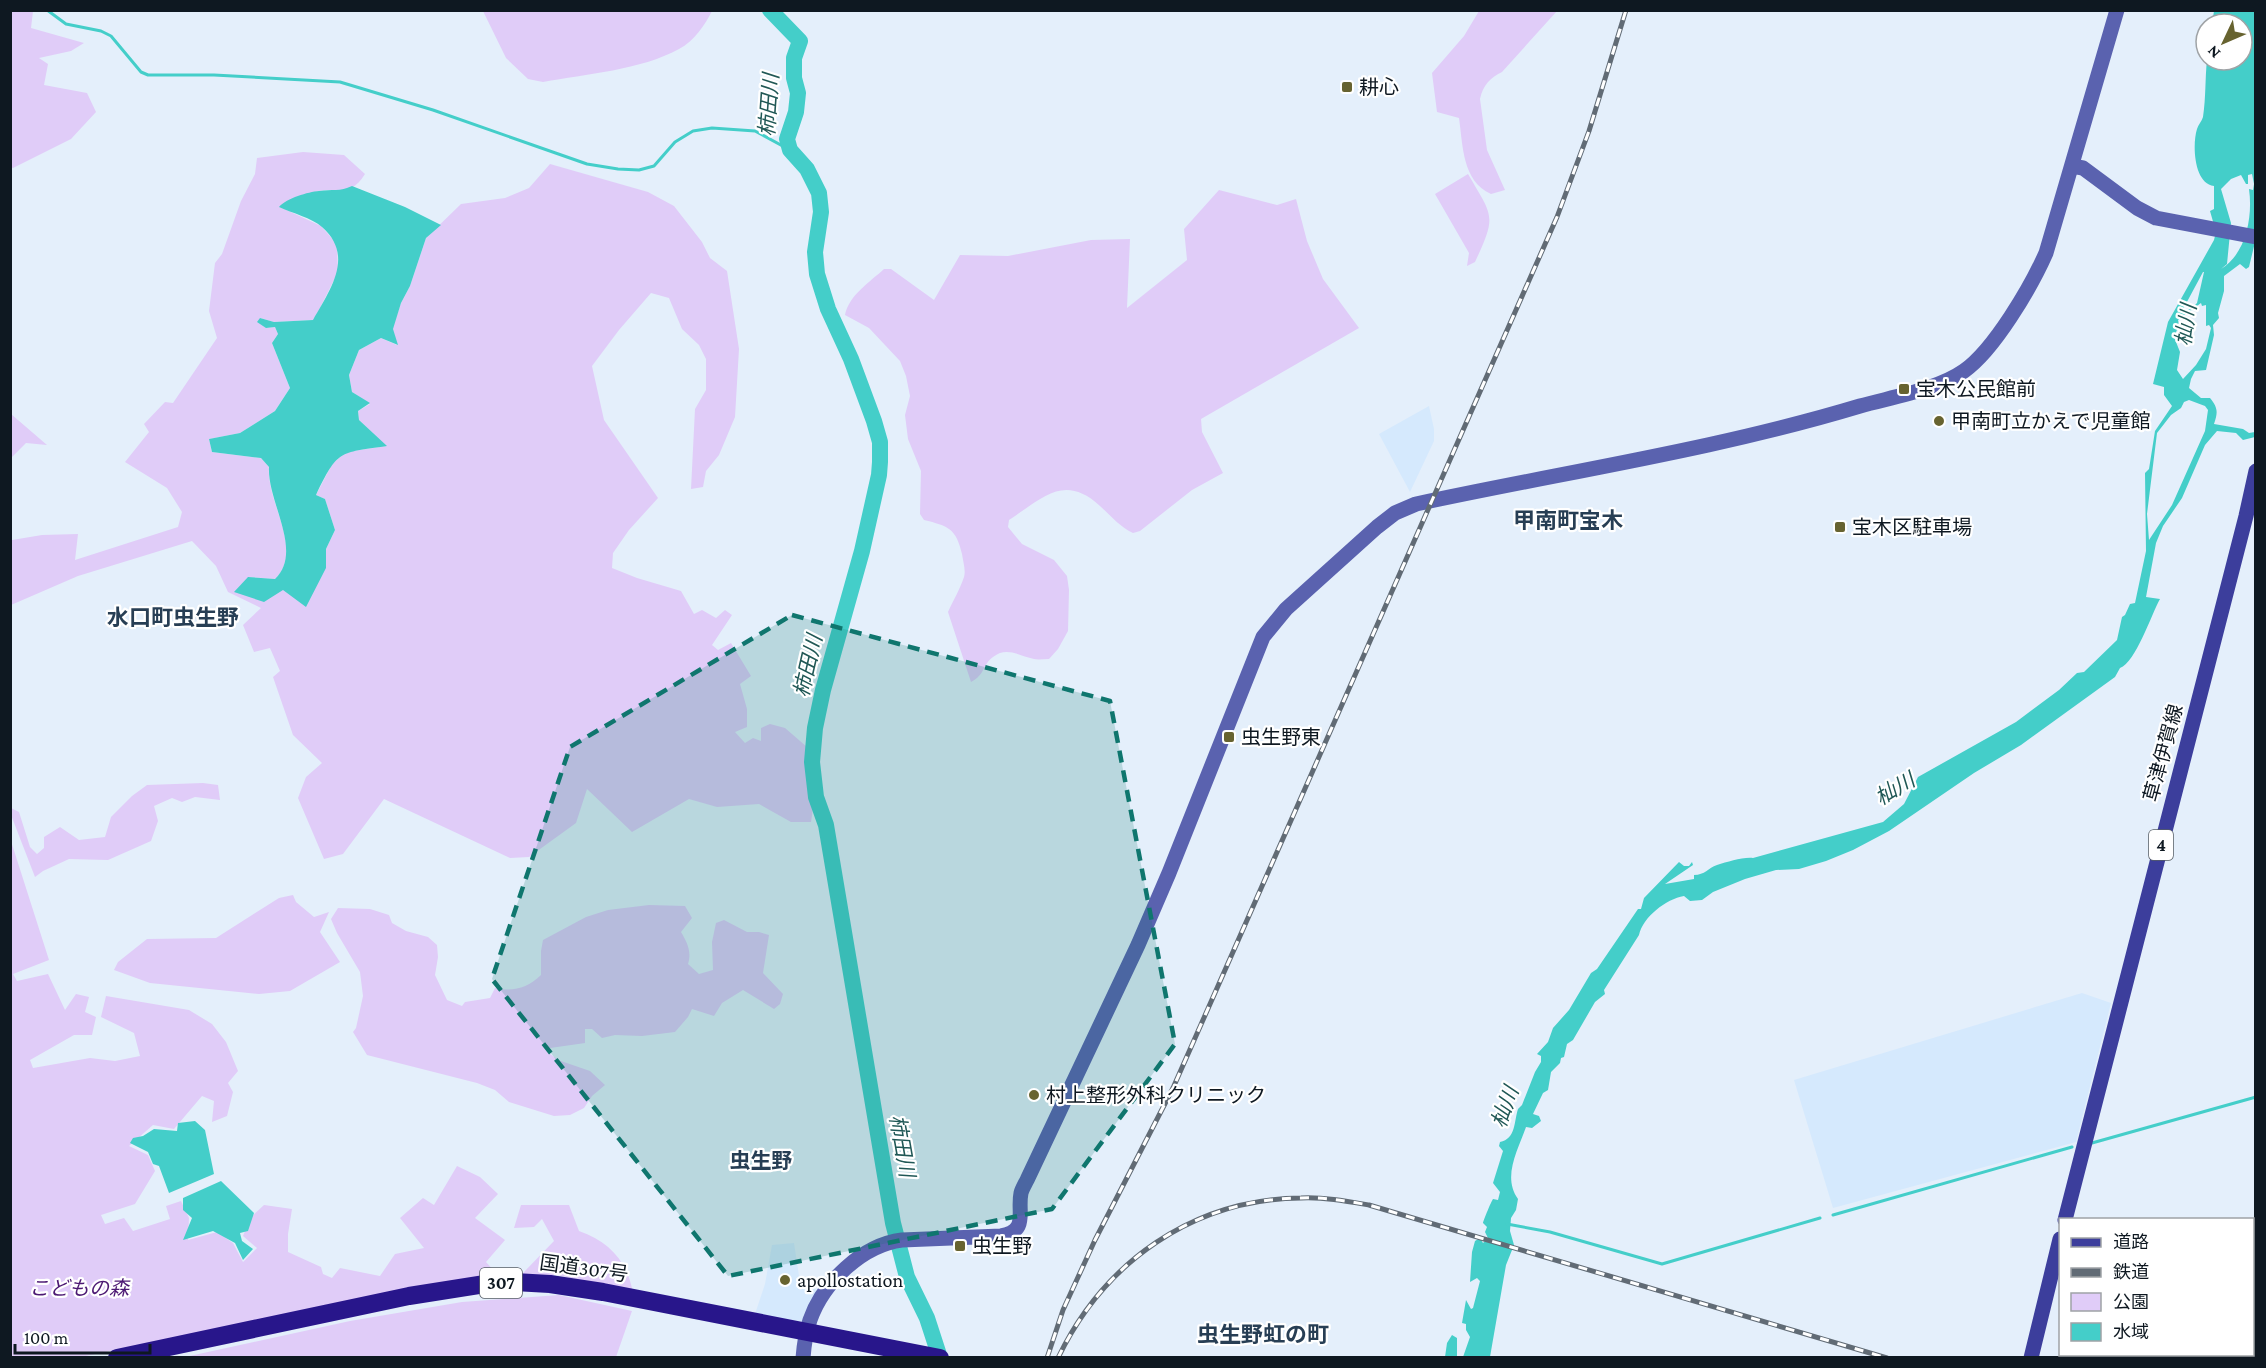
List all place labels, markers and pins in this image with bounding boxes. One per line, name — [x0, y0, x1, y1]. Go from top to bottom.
place label: 耕心 — [1359, 76, 1399, 98]
marker: 耕心 — [1340, 80, 1354, 94]
place label: 宝木公民館前 — [1916, 378, 2036, 400]
marker: 宝木公民館前 — [1897, 382, 1911, 396]
place label: 甲南町立かえで児童館 — [1951, 410, 2150, 432]
marker: 甲南町立かえで児童館 — [1932, 414, 1946, 428]
place label: 宝木区駐車場 — [1852, 516, 1972, 538]
marker: 宝木区駐車場 — [1833, 520, 1847, 534]
place label: 虫生野東 — [1241, 726, 1321, 748]
marker: 虫生野東 — [1222, 730, 1236, 744]
place label: 村上整形外科クリニック — [1046, 1084, 1266, 1106]
marker: 村上整形外科クリニック — [1027, 1088, 1041, 1102]
place label: 虫生野 — [972, 1235, 1032, 1257]
marker: 虫生野 — [953, 1239, 967, 1253]
place label: apollostation — [797, 1269, 904, 1292]
marker: apollostation — [778, 1273, 792, 1287]

